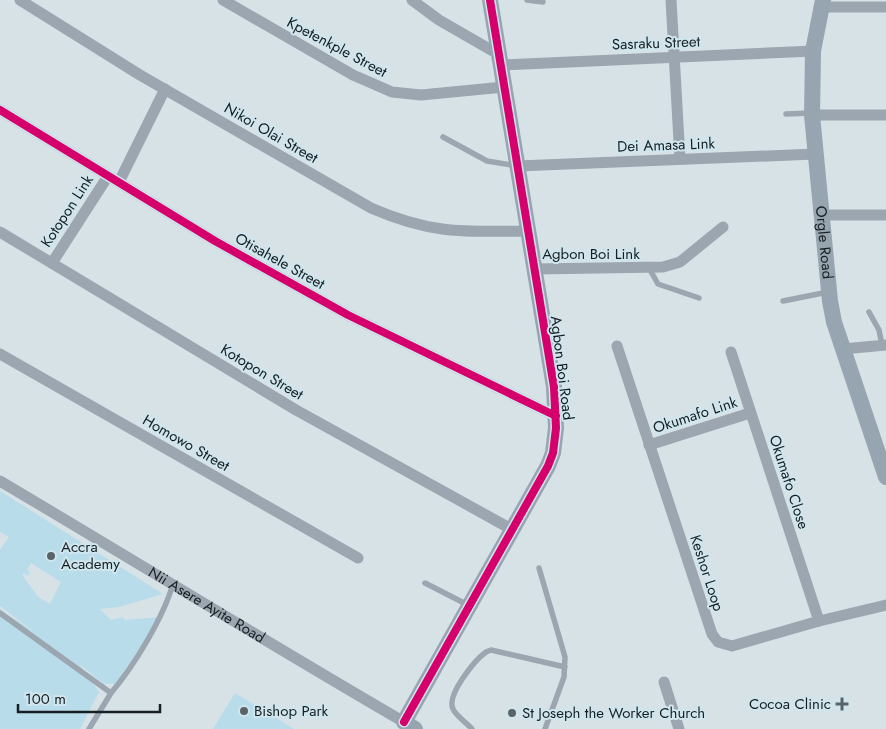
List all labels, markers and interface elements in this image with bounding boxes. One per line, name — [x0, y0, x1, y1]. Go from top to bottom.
street label: Kpetenkple Street — [283, 11, 391, 83]
street label: Sasraku Street — [611, 30, 701, 56]
street label: Nikoi Olai Street — [220, 97, 322, 169]
street label: Dei Amasa Link — [617, 132, 716, 158]
street label: Kotopon Link — [35, 170, 99, 251]
street label: Orgle Road — [810, 205, 839, 280]
street label: Otisahele Street — [231, 227, 329, 295]
street label: Agbon Boi Link — [542, 243, 640, 265]
street label: Agbon Boi Road — [545, 315, 579, 421]
street label: Kotopon Street — [217, 339, 308, 406]
street label: Okumafo Link — [650, 391, 740, 439]
street label: Homowo Street — [138, 409, 234, 477]
street label: Okumafo Close — [763, 432, 815, 532]
street label: Keshor Loop — [684, 532, 730, 614]
place label: Accra Academy — [61, 536, 120, 575]
marker: Accra Academy — [45, 550, 57, 562]
street label: Nii Asere Ayite Road — [144, 561, 269, 649]
scale bar — [18, 682, 160, 714]
text: 100 m — [25, 688, 66, 710]
place label: Cocoa Clinic — [749, 693, 831, 715]
marker: Cocoa Clinic — [835, 697, 849, 711]
place label: Bishop Park — [254, 700, 329, 722]
place label: St Joseph the Worker Church — [522, 702, 705, 724]
marker: Bishop Park — [238, 705, 250, 717]
marker: St Joseph the Worker Church — [506, 707, 518, 719]

